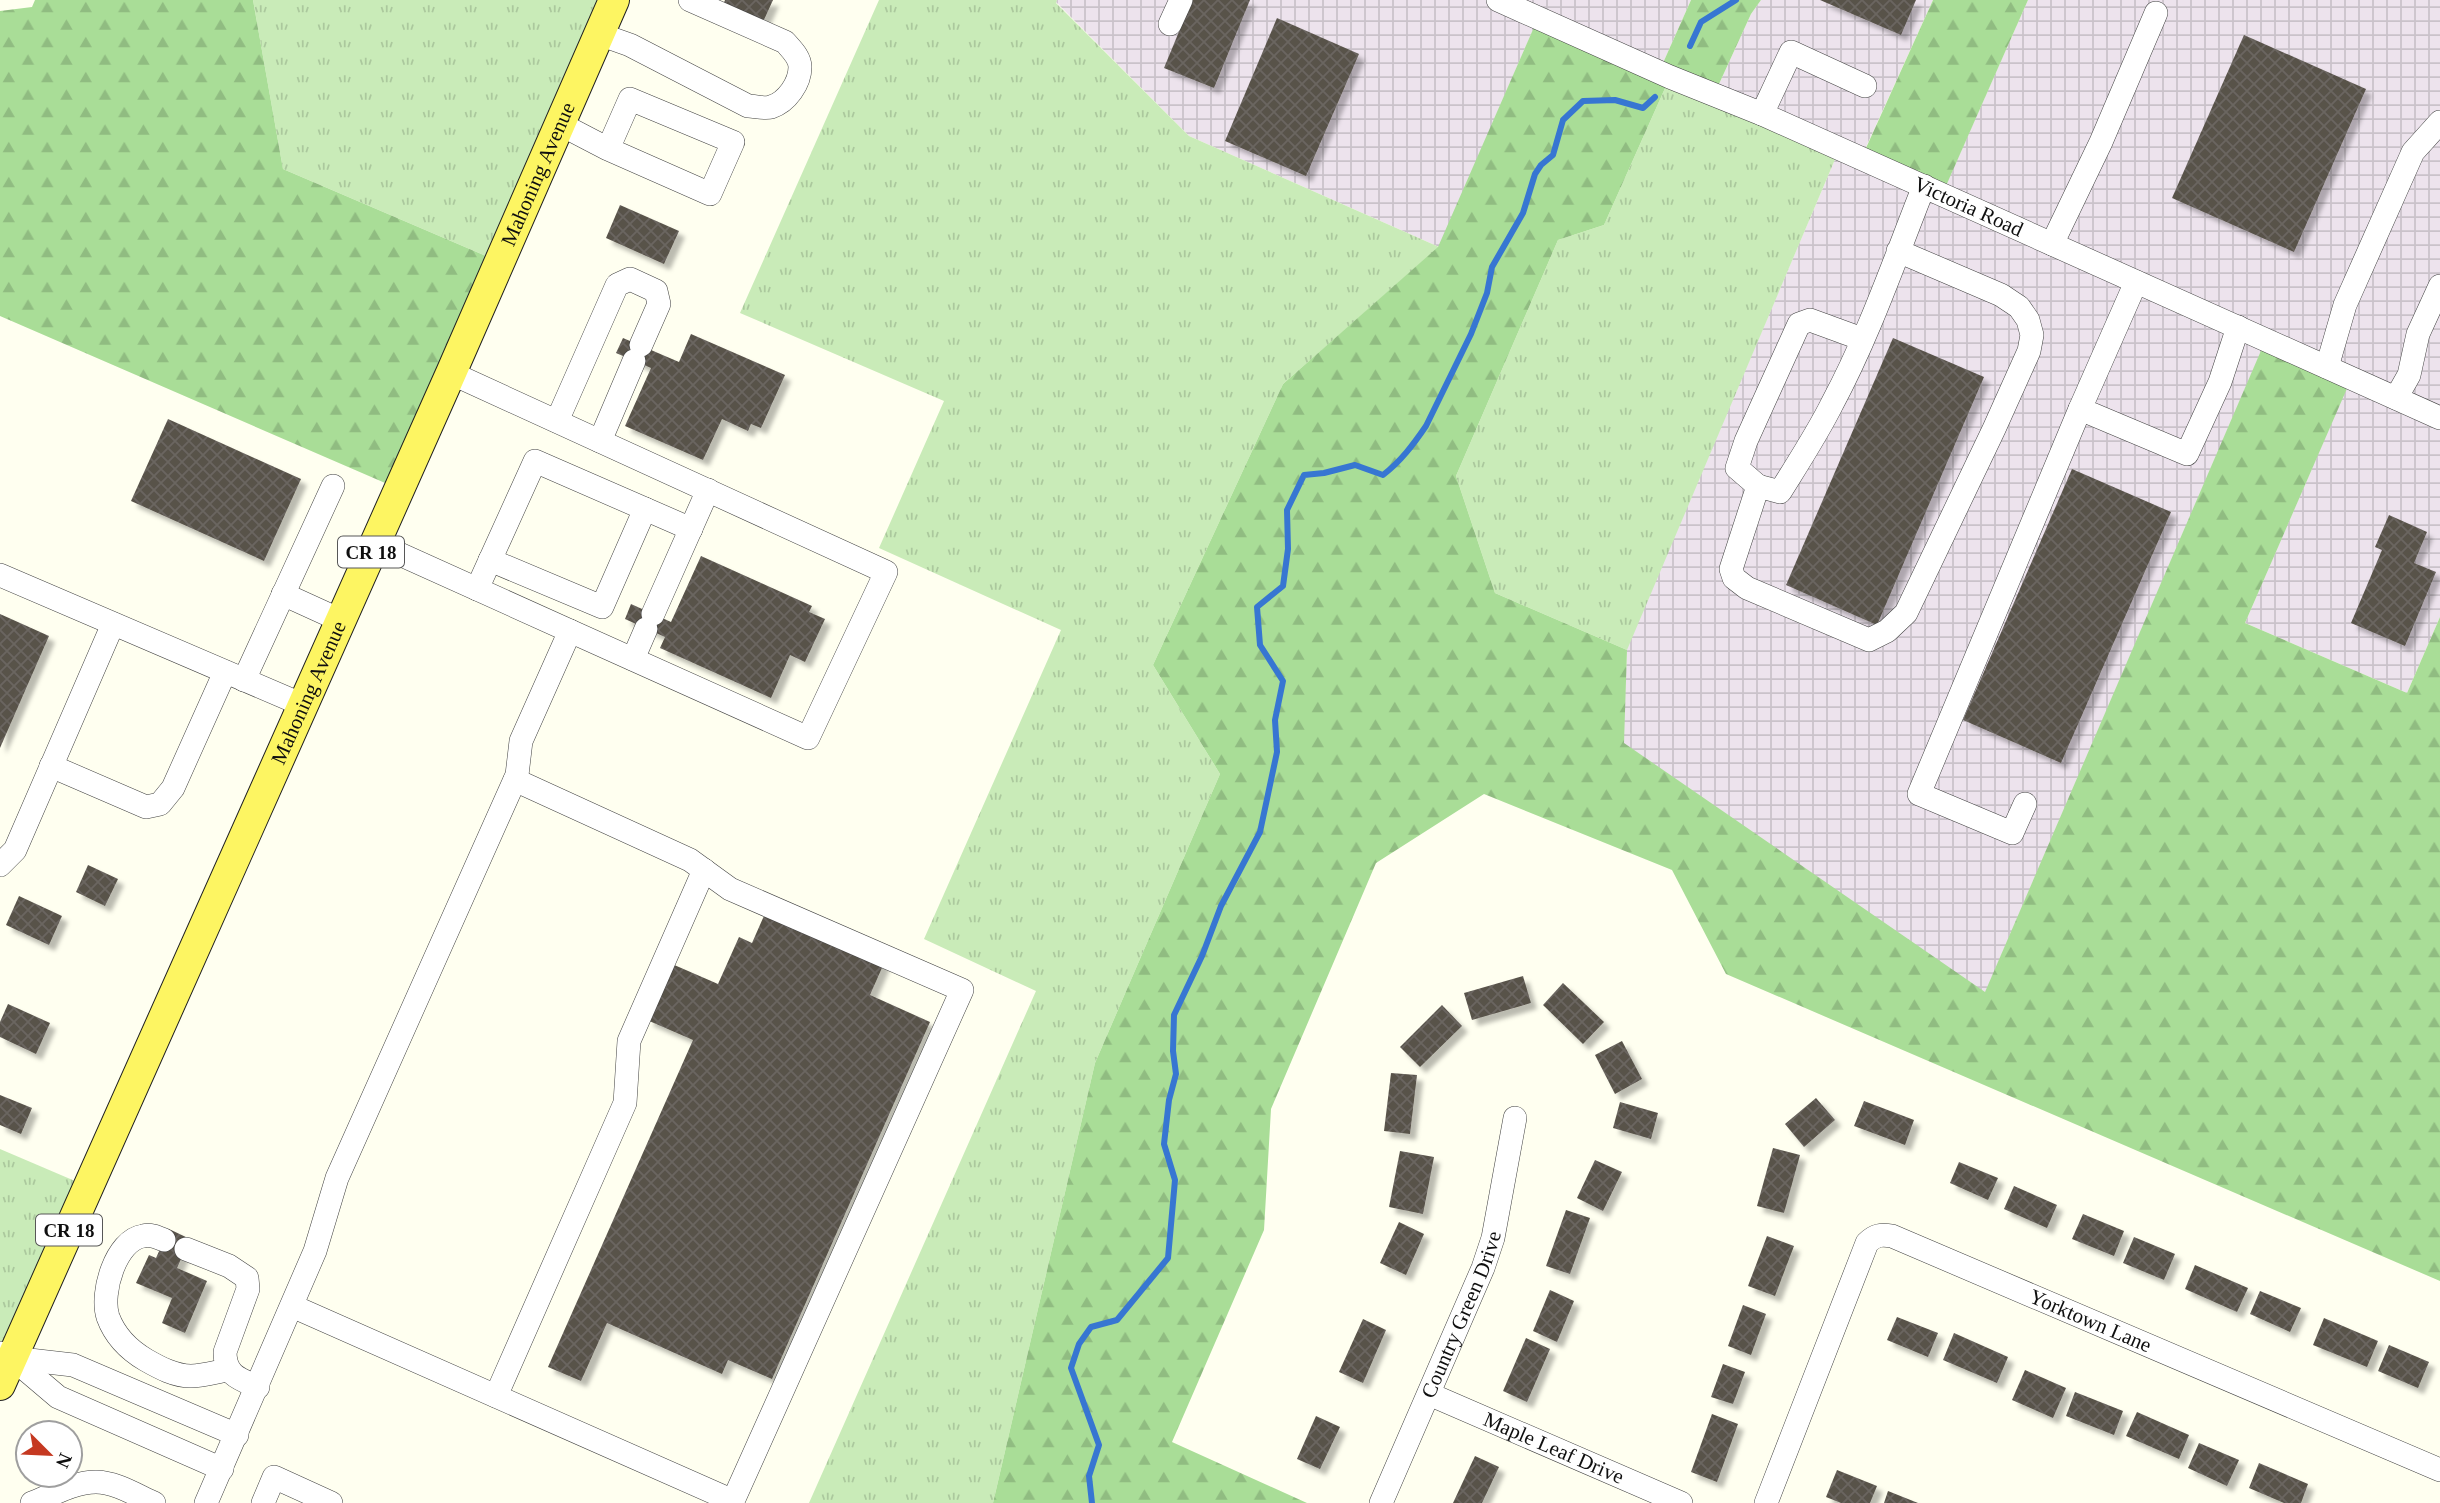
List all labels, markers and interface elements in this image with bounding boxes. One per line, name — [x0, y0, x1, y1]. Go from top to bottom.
street label: Mahoning Avenue — [496, 99, 580, 250]
street label: Victoria Road — [1910, 172, 2027, 242]
road number: CR 18 — [338, 537, 404, 568]
street label: Mahoning Avenue — [266, 617, 351, 768]
road number: CR 18 — [36, 1214, 102, 1246]
street label: Country Green Drive — [1416, 1229, 1506, 1402]
street label: Yorktown Lane — [2026, 1284, 2155, 1357]
street label: Maple Leaf Drive — [1480, 1407, 1628, 1489]
north arrow — [14, 1419, 84, 1489]
text: N — [52, 1450, 76, 1471]

